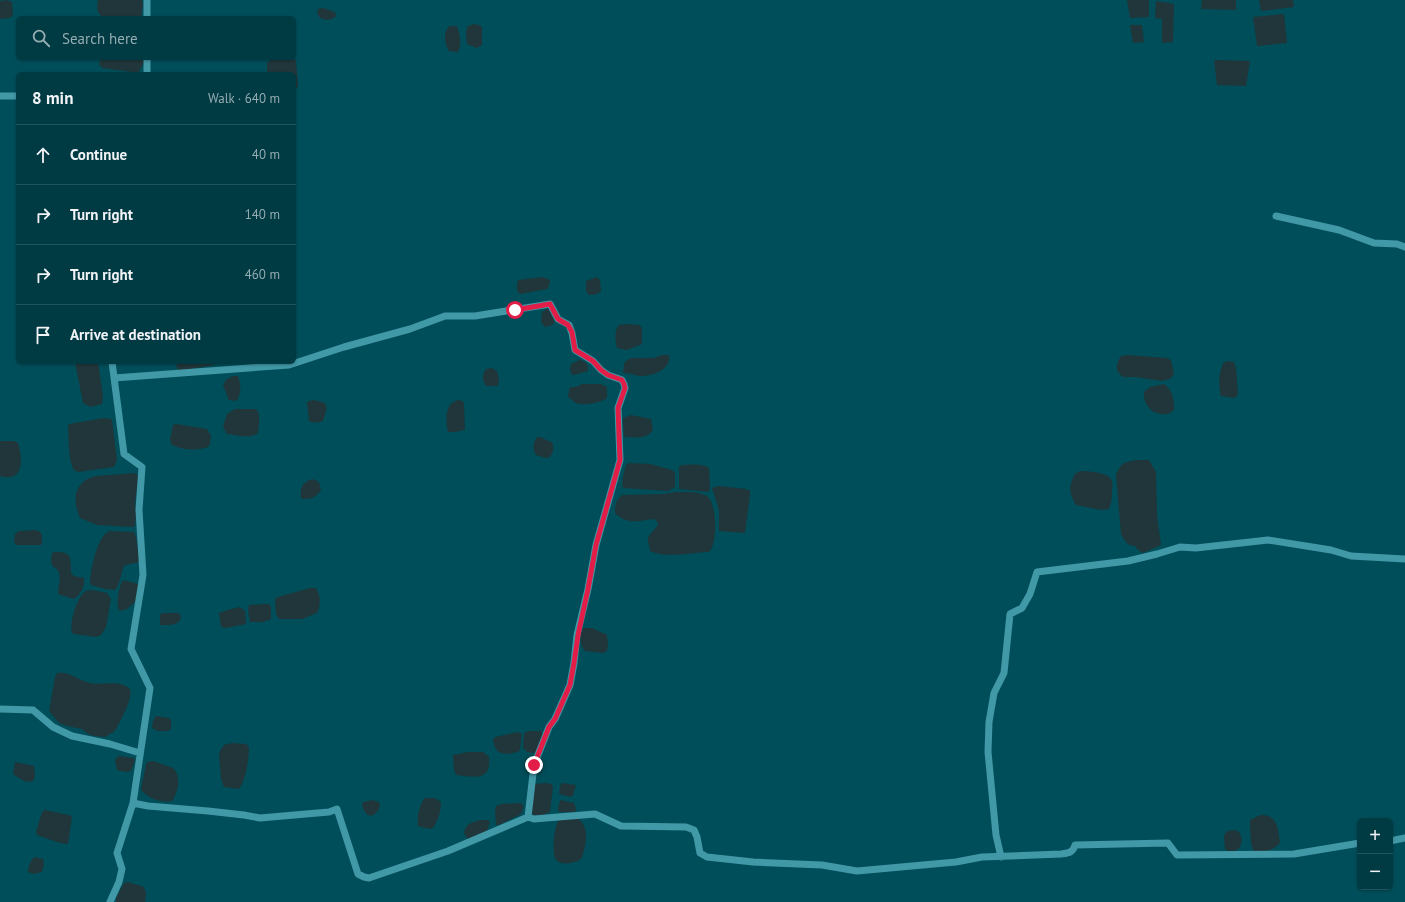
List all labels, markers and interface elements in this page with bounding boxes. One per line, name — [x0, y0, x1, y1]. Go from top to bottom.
search box — [16, 16, 296, 60]
icon: search — [30, 27, 52, 49]
text: Search here — [62, 29, 138, 48]
text: 8 min — [32, 87, 73, 109]
text: Walk · 640 m — [208, 90, 280, 107]
icon: ahead — [32, 144, 54, 166]
text: Continue — [70, 145, 127, 164]
text: 40 m — [252, 146, 280, 163]
icon: right — [32, 204, 54, 226]
text: Turn right — [70, 205, 133, 224]
text: 140 m — [245, 206, 280, 223]
icon: right — [32, 264, 54, 286]
text: Turn right — [70, 265, 133, 284]
text: 460 m — [245, 266, 280, 283]
route start — [506, 301, 524, 319]
icon: arrive — [32, 324, 54, 346]
text: Arrive at destination — [70, 325, 201, 344]
route end — [525, 756, 543, 774]
map controls — [1357, 818, 1393, 890]
button: + — [1357, 818, 1393, 854]
button: − — [1357, 854, 1393, 890]

